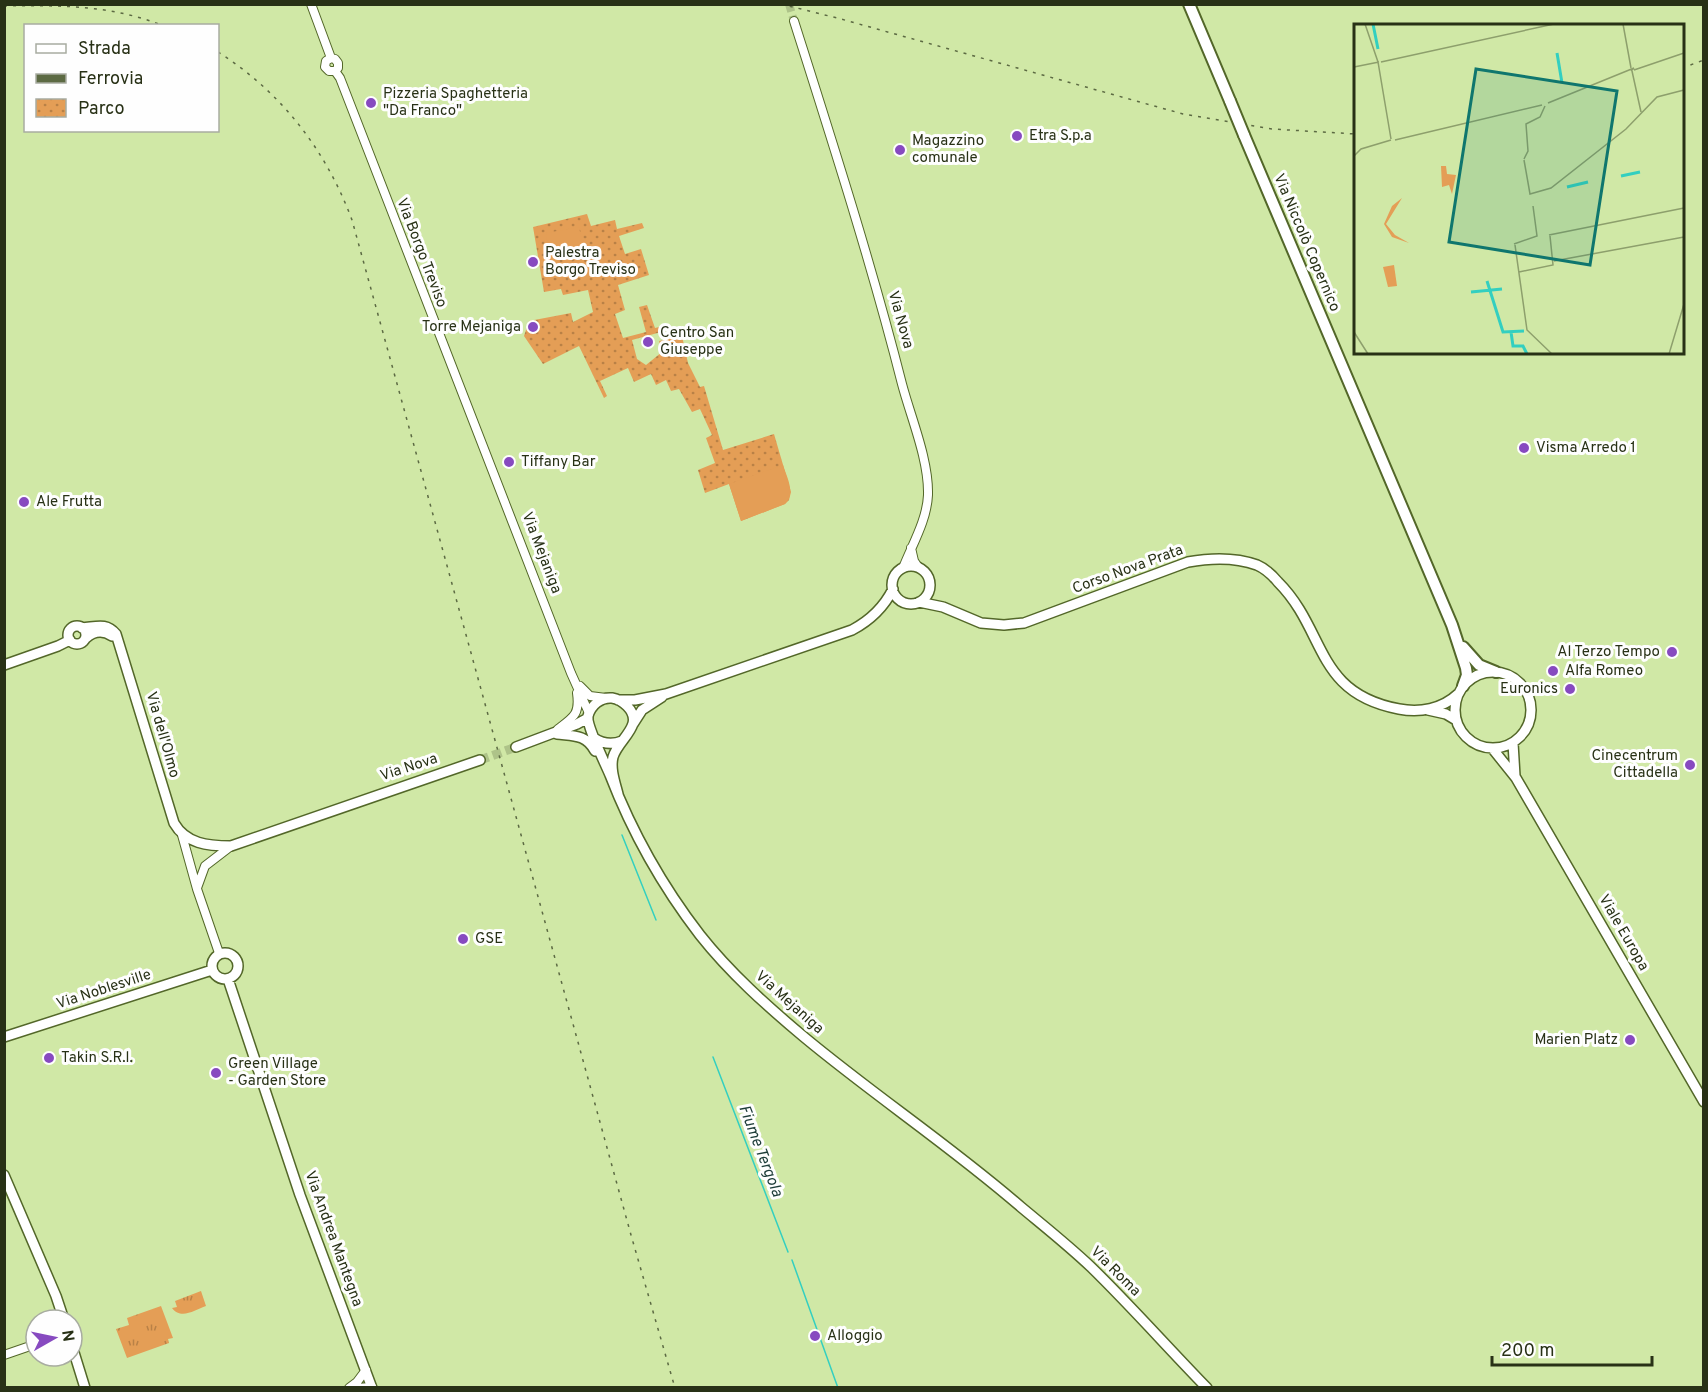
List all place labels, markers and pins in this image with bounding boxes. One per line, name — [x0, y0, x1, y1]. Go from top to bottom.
place label: Pizzeria Spaghetteria "Da Franco" — [383, 85, 528, 121]
marker: Pizzeria Spaghetteria "Da Franco" — [364, 96, 378, 110]
place label: Etra S.p.a — [1029, 127, 1092, 146]
marker: Etra S.p.a — [1010, 129, 1024, 143]
place label: Magazzino comunale — [912, 132, 984, 168]
marker: Magazzino comunale — [893, 143, 907, 157]
place label: Palestra Borgo Treviso — [545, 244, 636, 280]
marker: Palestra Borgo Treviso — [526, 255, 540, 269]
place label: Torre Mejaniga — [422, 318, 521, 337]
marker: Torre Mejaniga — [526, 320, 540, 334]
place label: Centro San Giuseppe — [660, 324, 734, 360]
marker: Centro San Giuseppe — [641, 335, 655, 349]
place label: Visma Arredo 1 — [1536, 439, 1636, 458]
marker: Visma Arredo 1 — [1517, 441, 1531, 455]
place label: Tiffany Bar — [521, 453, 596, 472]
marker: Tiffany Bar — [502, 455, 516, 469]
place label: Ale Frutta — [36, 493, 102, 512]
marker: Ale Frutta — [17, 495, 31, 509]
place label: Al Terzo Tempo — [1557, 643, 1660, 662]
marker: Al Terzo Tempo — [1665, 645, 1679, 659]
place label: Alfa Romeo — [1565, 662, 1643, 681]
marker: Alfa Romeo — [1546, 664, 1560, 678]
place label: Euronics — [1500, 680, 1558, 699]
marker: Euronics — [1563, 682, 1577, 696]
place label: Cinecentrum Cittadella — [1591, 747, 1678, 783]
marker: Cinecentrum Cittadella — [1683, 758, 1697, 772]
place label: GSE — [475, 930, 503, 949]
marker: GSE — [456, 932, 470, 946]
place label: Marien Platz — [1534, 1031, 1618, 1050]
marker: Marien Platz — [1623, 1033, 1637, 1047]
place label: Takin S.R.l. — [61, 1049, 133, 1068]
marker: Takin S.R.l. — [42, 1051, 56, 1065]
place label: Green Village - Garden Store — [228, 1055, 326, 1091]
marker: Green Village - Garden Store — [209, 1066, 223, 1080]
place label: Alloggio — [827, 1327, 883, 1346]
marker: Alloggio — [808, 1329, 822, 1343]

